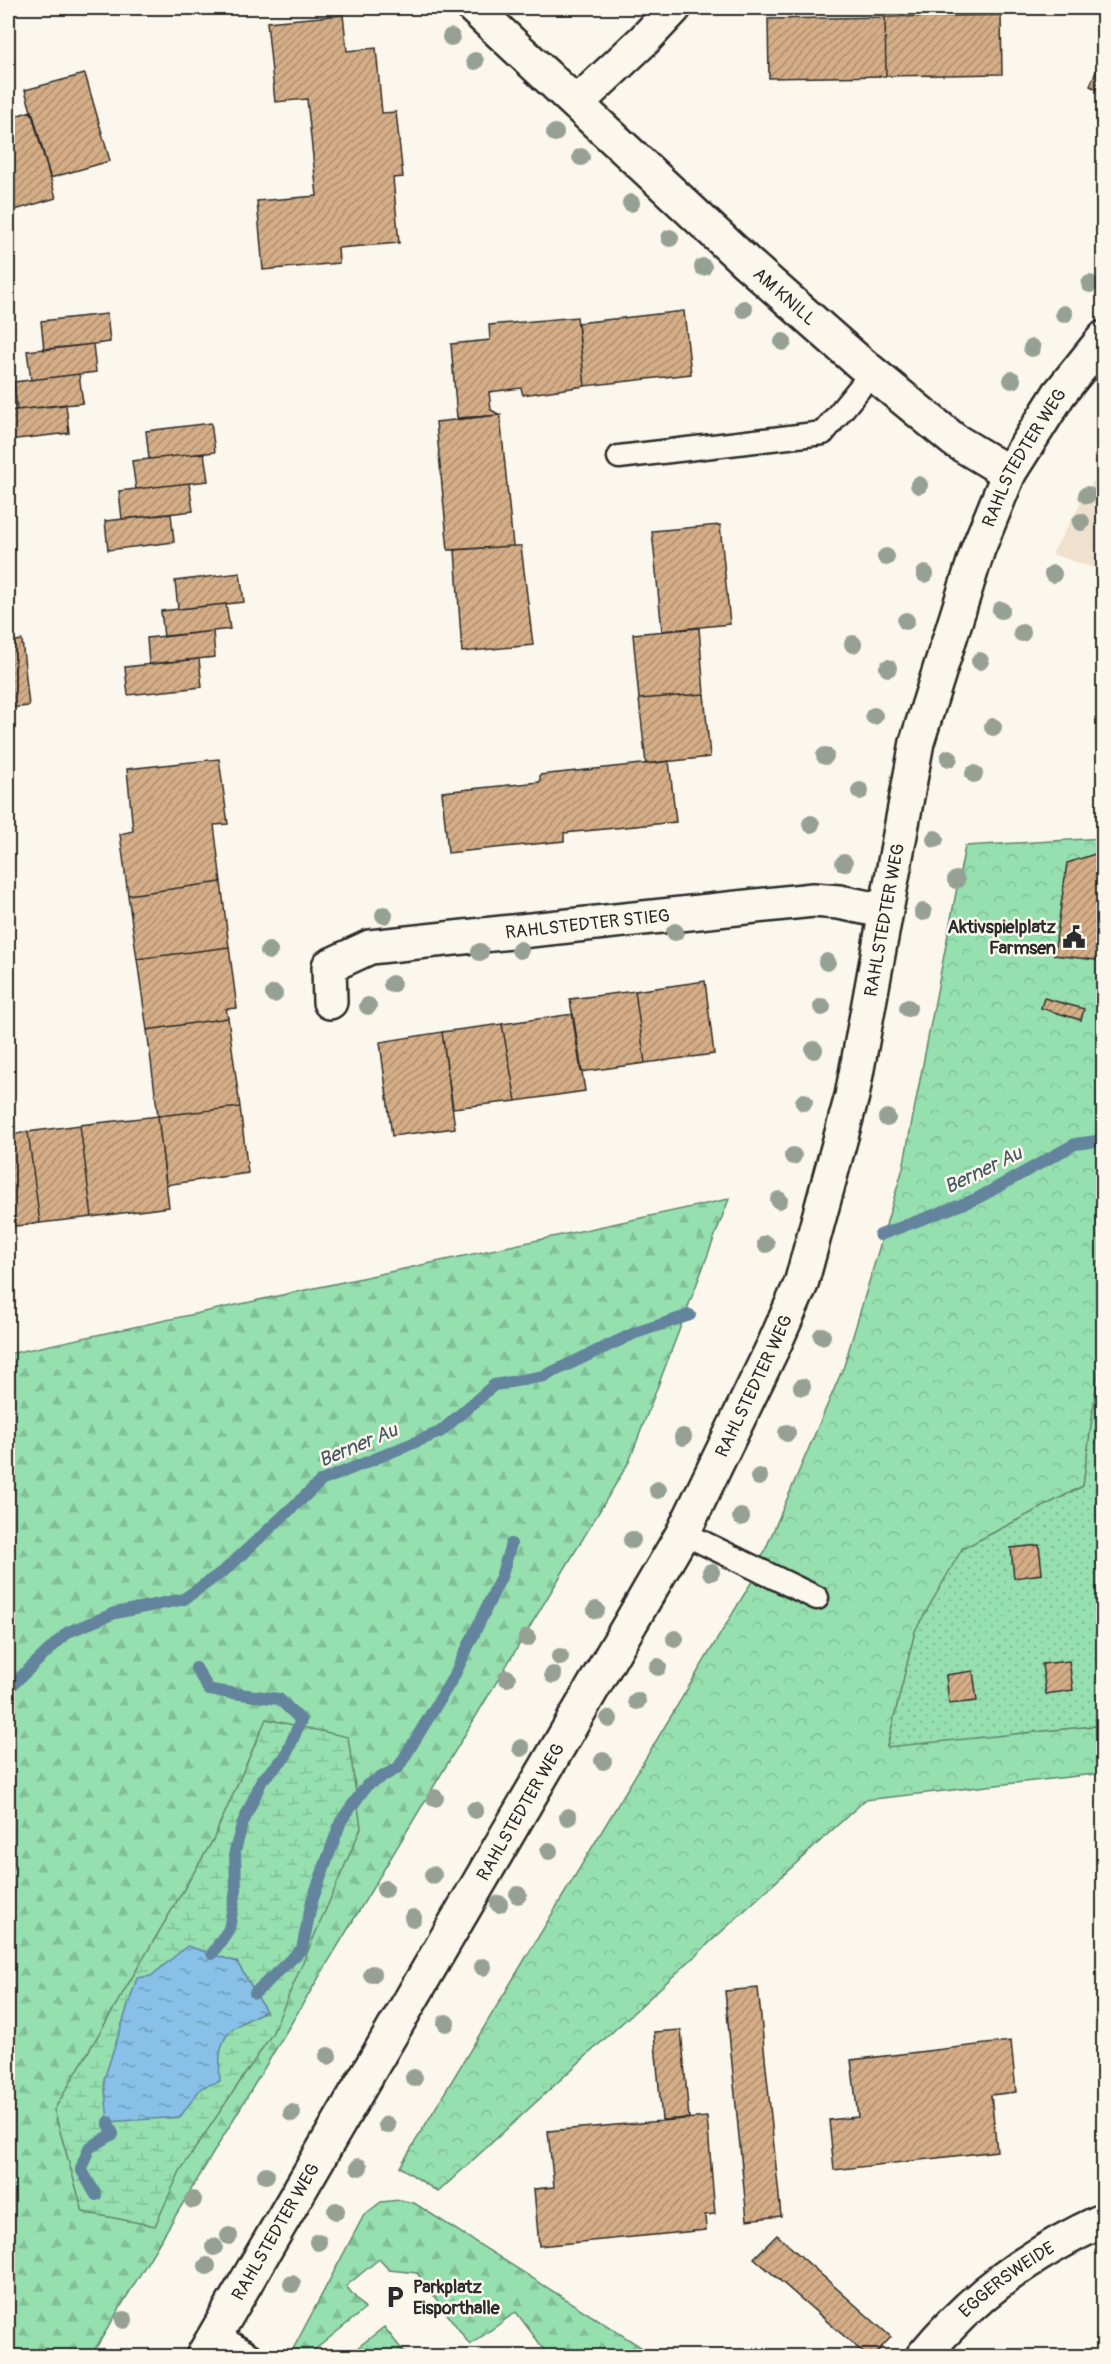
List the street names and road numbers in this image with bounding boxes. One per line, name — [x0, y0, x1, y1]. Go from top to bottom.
street label: AM KNILL — [748, 262, 821, 331]
street label: RAHLSTEDTER WEG — [977, 384, 1071, 530]
street label: RAHLSTEDTER WEG — [859, 842, 910, 998]
street label: RAHLSTEDTER STIEG — [504, 904, 671, 944]
street label: RAHLSTEDTER WEG — [710, 1311, 798, 1461]
street label: RAHLSTEDTER WEG — [471, 1739, 569, 1885]
street label: RAHLSTEDTER WEG — [227, 2159, 325, 2304]
street label: EGGERSWEIDE — [954, 2236, 1059, 2322]

